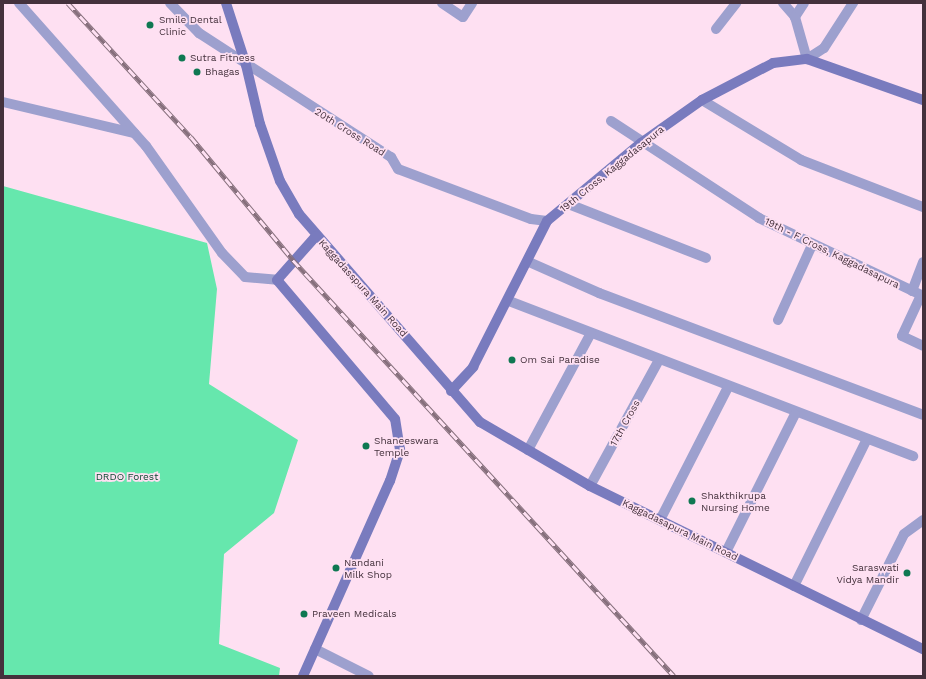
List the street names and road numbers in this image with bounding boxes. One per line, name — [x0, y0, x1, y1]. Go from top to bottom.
street label: 20th Cross Road — [312, 105, 388, 159]
street label: 19th Cross, Kaggadasapura — [558, 123, 666, 215]
street label: 19th - F Cross, Kaggadasapura — [763, 215, 901, 291]
street label: Kaggadasspura Main Road — [316, 237, 410, 339]
street label: 17th Cross — [607, 398, 643, 448]
street label: Kaggadasapura Main Road — [620, 497, 740, 563]

